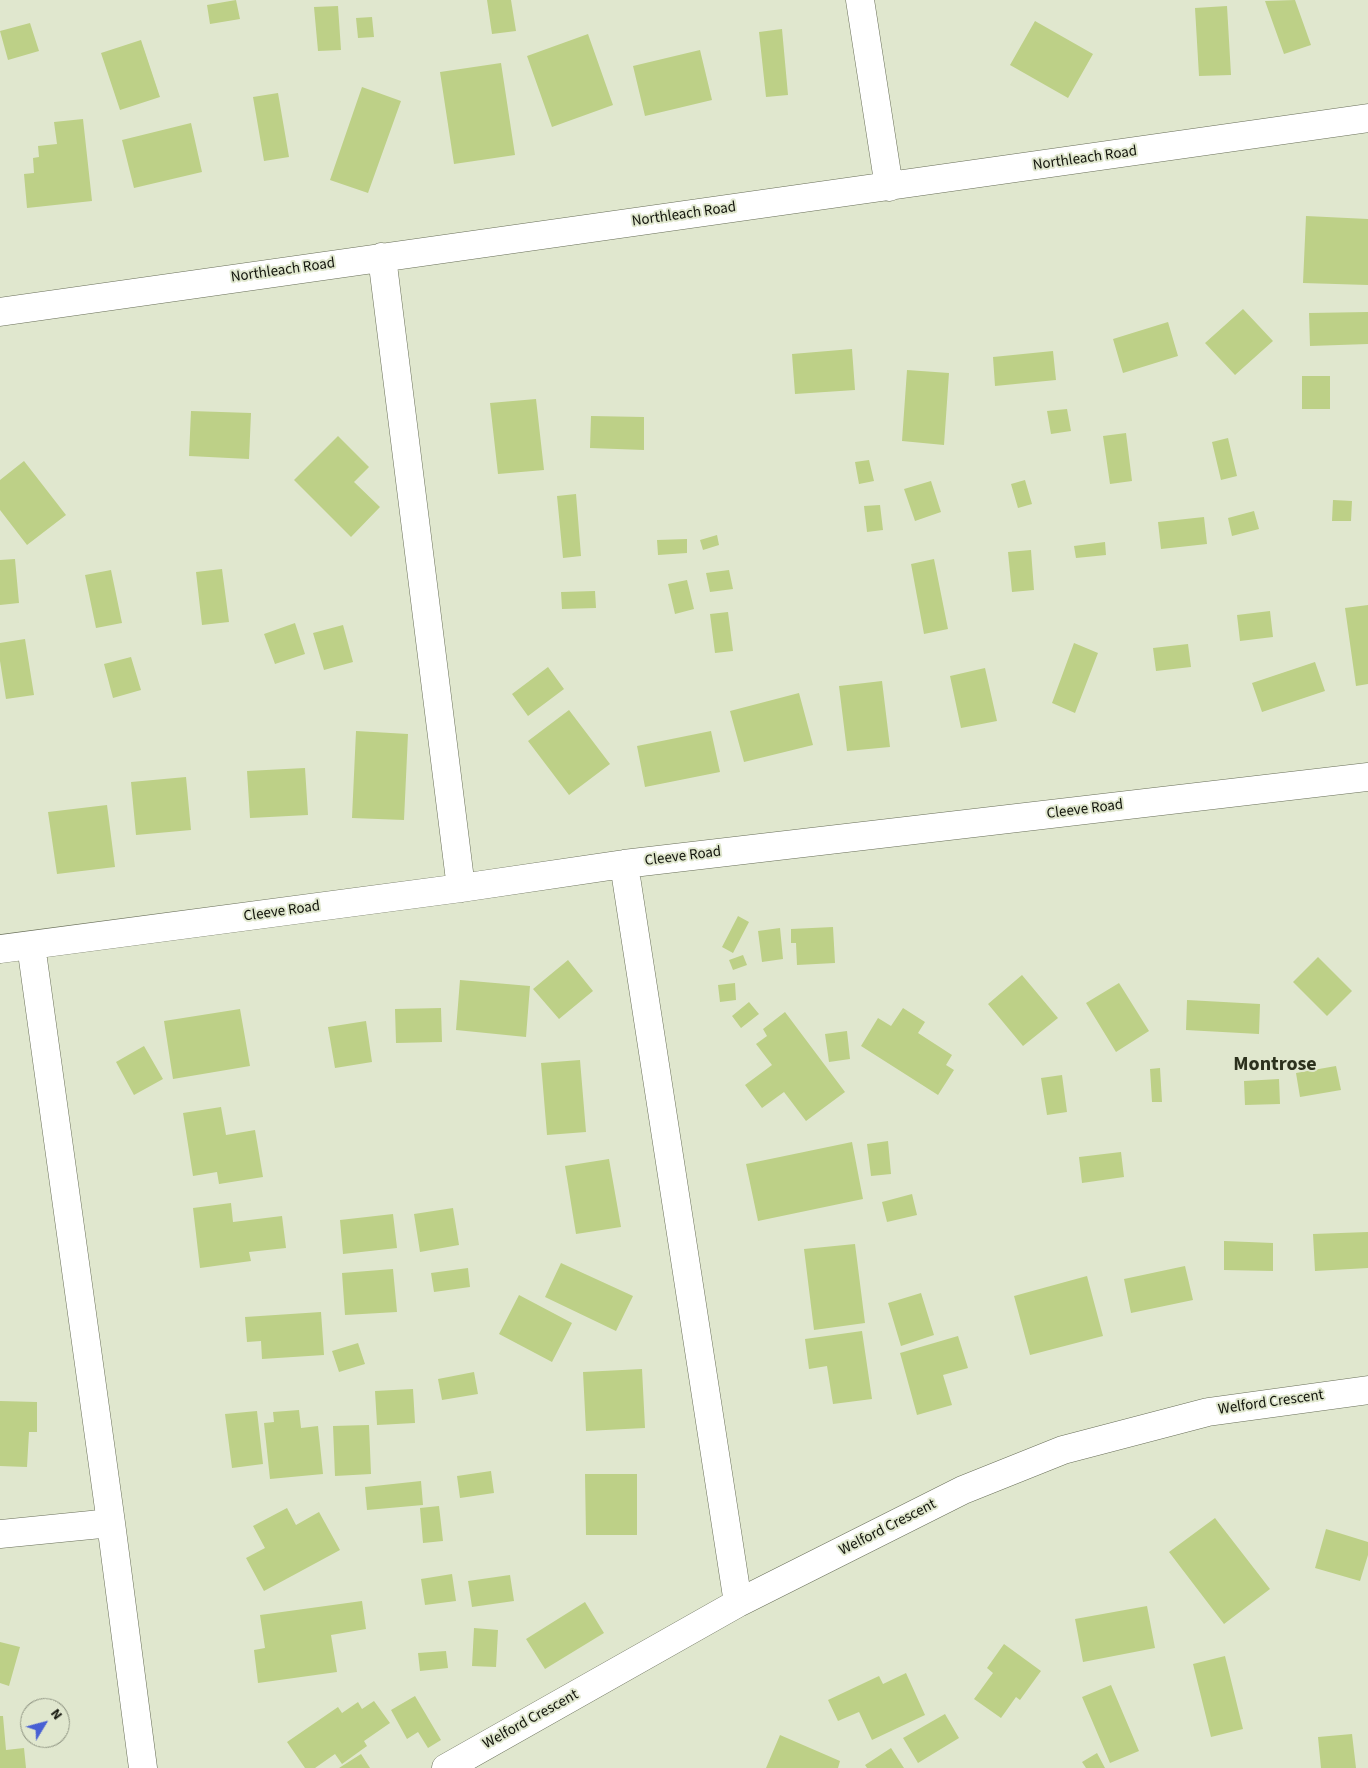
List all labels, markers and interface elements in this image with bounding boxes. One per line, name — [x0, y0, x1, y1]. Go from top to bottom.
street label: Northleach Road — [1032, 143, 1138, 175]
street label: Northleach Road — [631, 199, 737, 231]
street label: Northleach Road — [230, 255, 336, 287]
street label: Cleeve Road — [1046, 796, 1124, 824]
street label: Cleeve Road — [644, 843, 722, 871]
street label: Cleeve Road — [243, 898, 321, 926]
district label: Montrose — [1233, 1054, 1317, 1078]
street label: Welford Crescent — [1217, 1387, 1325, 1419]
street label: Welford Crescent — [837, 1496, 939, 1560]
street label: Welford Crescent — [480, 1686, 582, 1754]
north arrow — [20, 1698, 70, 1748]
text: N — [45, 1705, 67, 1724]

